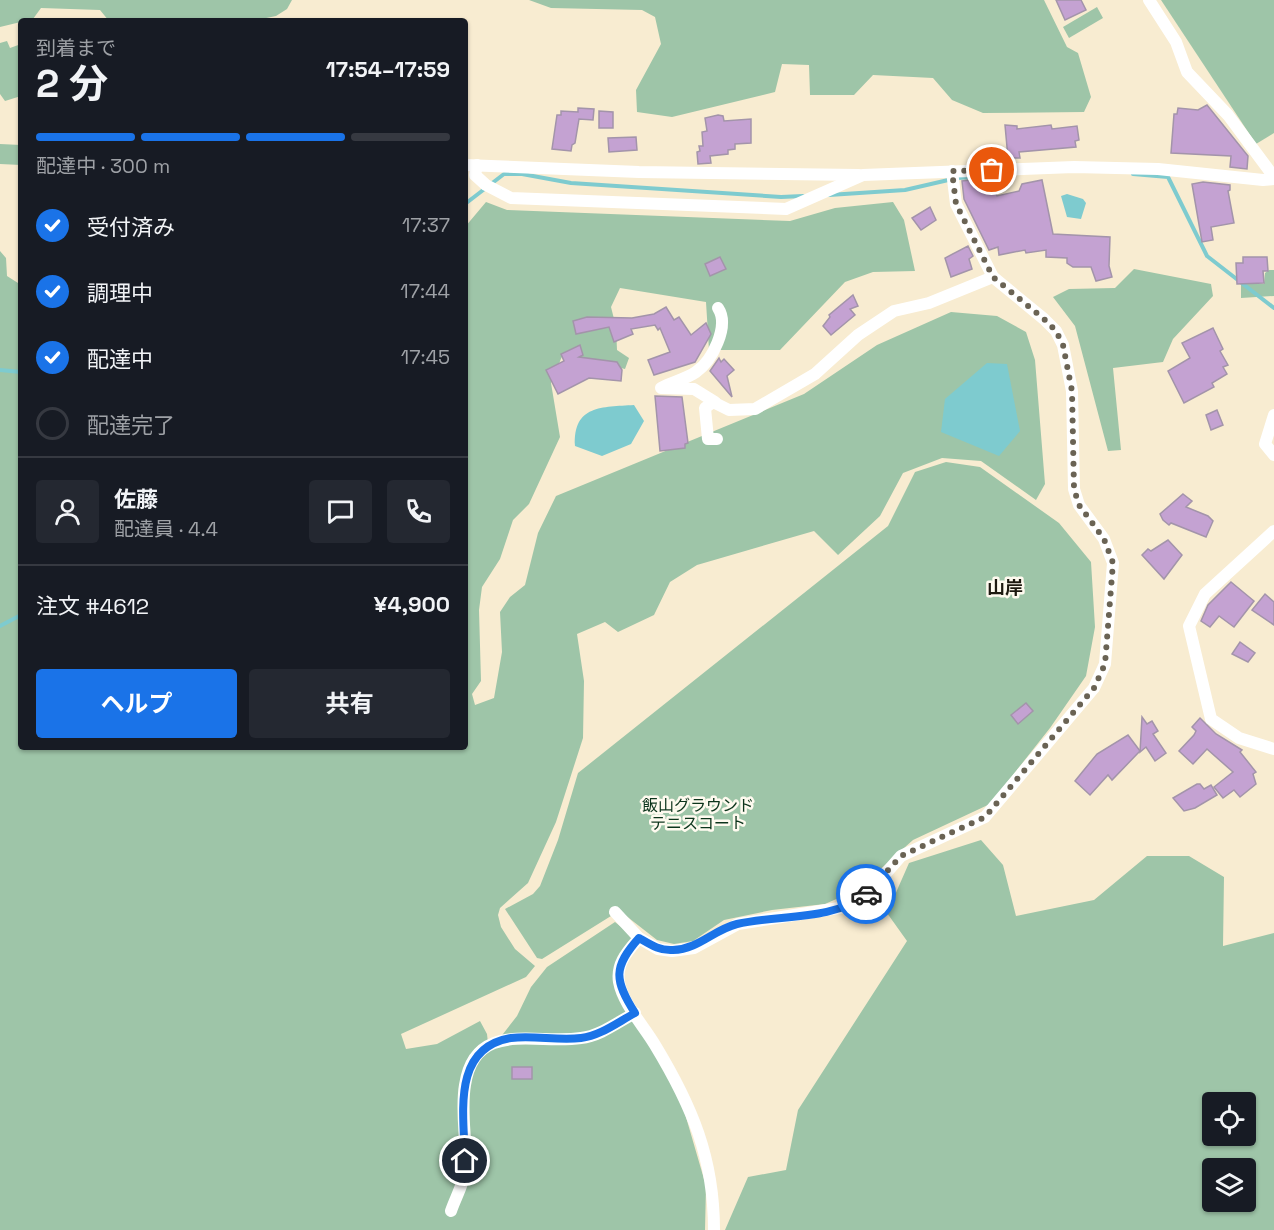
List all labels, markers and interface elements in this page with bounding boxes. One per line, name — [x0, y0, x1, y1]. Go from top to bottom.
text: 到着まで — [36, 35, 116, 61]
text: 17:54–17:59 — [326, 55, 450, 83]
text: 2 分 — [36, 59, 108, 108]
pin — [966, 144, 1017, 195]
text: 配達中 · 300 m — [36, 153, 170, 179]
icon: bag — [975, 153, 1008, 186]
icon: check — [36, 209, 69, 242]
text: 17:37 — [402, 212, 450, 238]
text: 受付済み — [87, 213, 175, 241]
icon: check — [36, 275, 69, 308]
text: 17:44 — [400, 278, 450, 304]
text: 調理中 — [87, 279, 153, 307]
icon: check — [36, 341, 69, 374]
text: 17:45 — [401, 344, 450, 370]
text: 配達中 — [87, 345, 153, 373]
text: 配達完了 — [87, 411, 175, 439]
button: person — [36, 480, 99, 543]
button: chat — [309, 480, 372, 543]
button: phone — [387, 480, 450, 543]
text: 佐藤 — [114, 485, 158, 513]
text: 配達員 · 4.4 — [114, 516, 218, 542]
district label: 山岸 — [987, 576, 1023, 599]
text: ¥4,900 — [374, 590, 450, 618]
text: 注文 #4612 — [36, 592, 149, 620]
button: ヘルプ — [36, 669, 237, 738]
button: 共有 — [249, 669, 450, 738]
park label: 飯山グラウンド テニスコート — [642, 795, 754, 834]
courier — [836, 864, 896, 924]
icon: car — [850, 878, 883, 911]
map controls — [1202, 1092, 1256, 1212]
button: locate — [1202, 1092, 1256, 1146]
pin — [439, 1135, 490, 1186]
icon: home — [448, 1144, 481, 1177]
button: layers — [1202, 1158, 1256, 1212]

